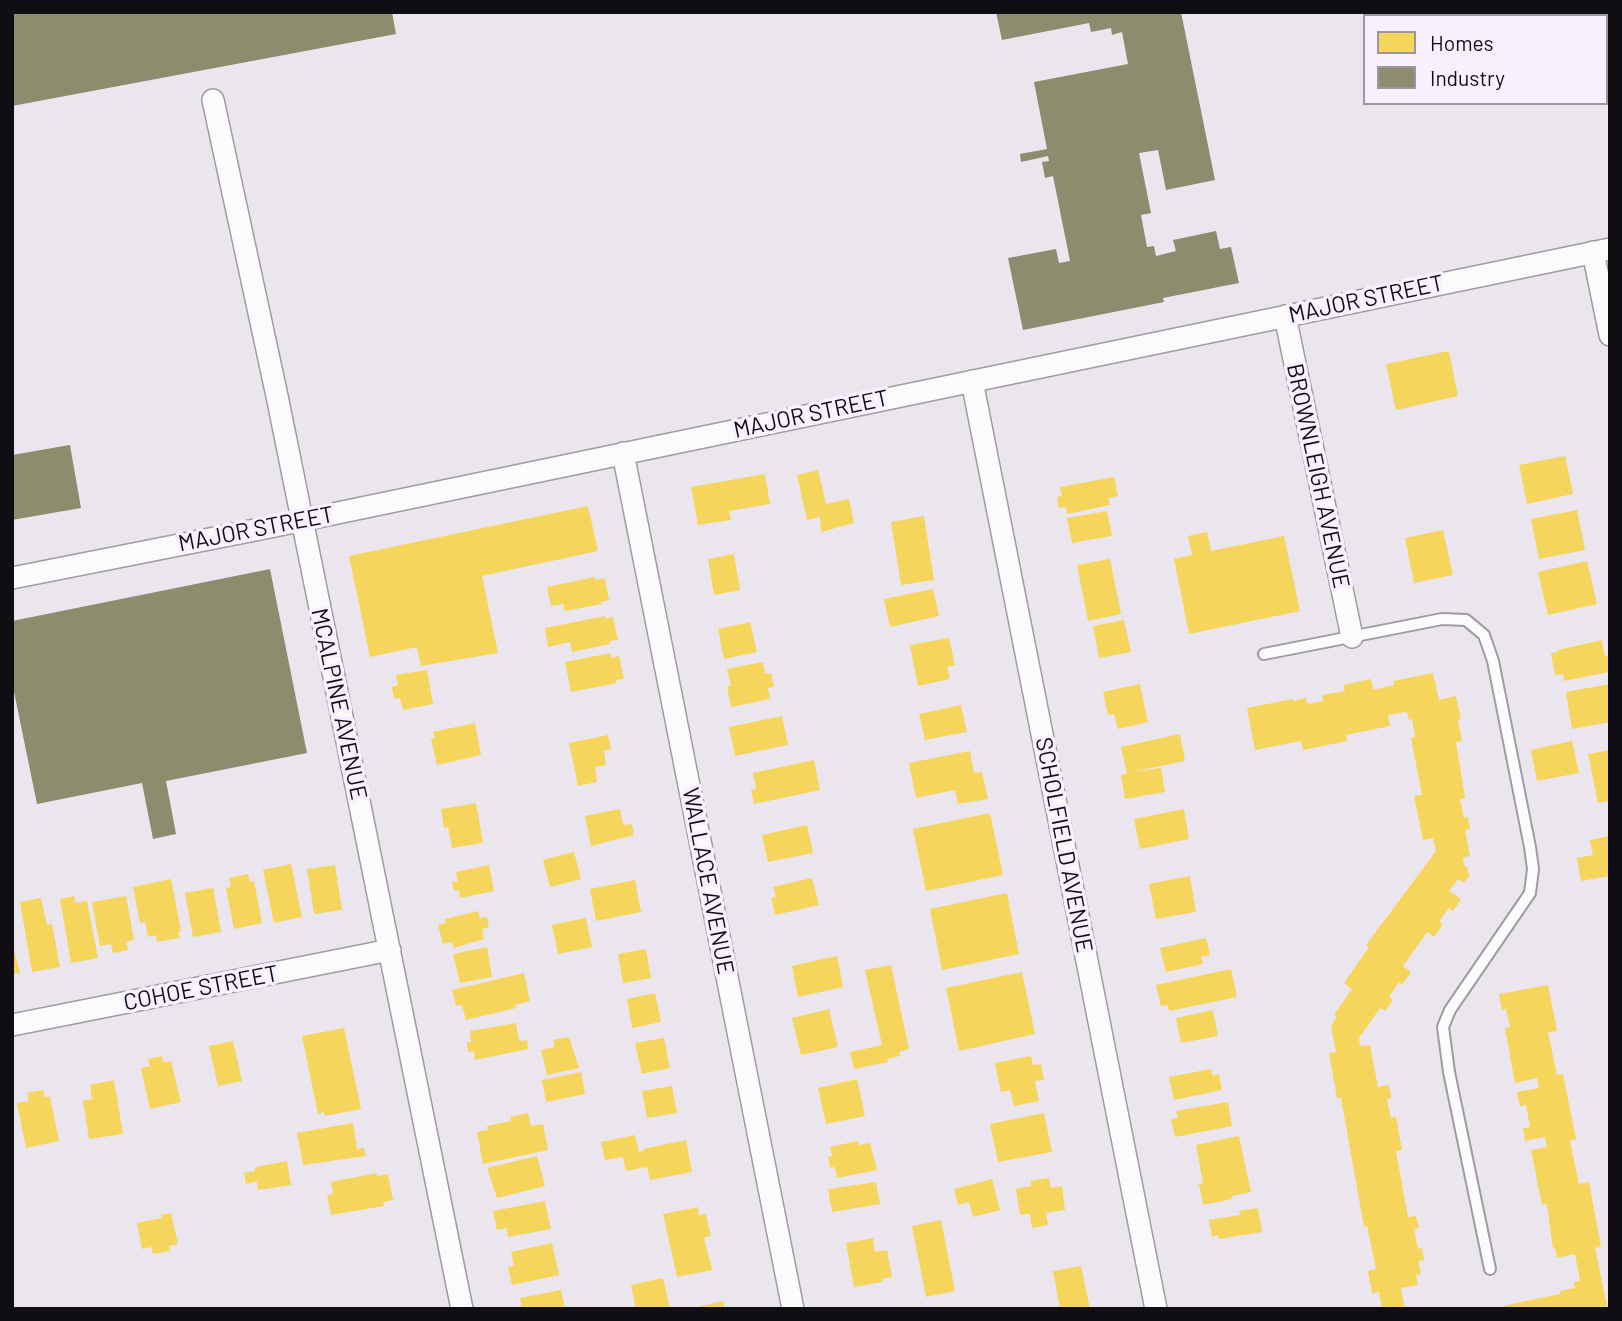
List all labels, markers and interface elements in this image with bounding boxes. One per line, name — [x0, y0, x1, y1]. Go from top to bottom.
legend — [1363, 14, 1608, 105]
text: Homes — [1430, 30, 1494, 55]
text: Industry — [1430, 65, 1505, 90]
street label: MAJOR STREET — [1286, 269, 1446, 329]
street label: BROWNLEIGH AVENUE — [1281, 361, 1355, 591]
street label: MAJOR STREET — [731, 384, 891, 444]
street label: MAJOR STREET — [176, 500, 336, 558]
street label: MCALPINE AVENUE — [305, 606, 373, 802]
street label: SCHOLFIELD AVENUE — [1030, 735, 1098, 955]
street label: WALLACE AVENUE — [676, 785, 740, 977]
street label: COHOE STREET — [121, 959, 281, 1017]

